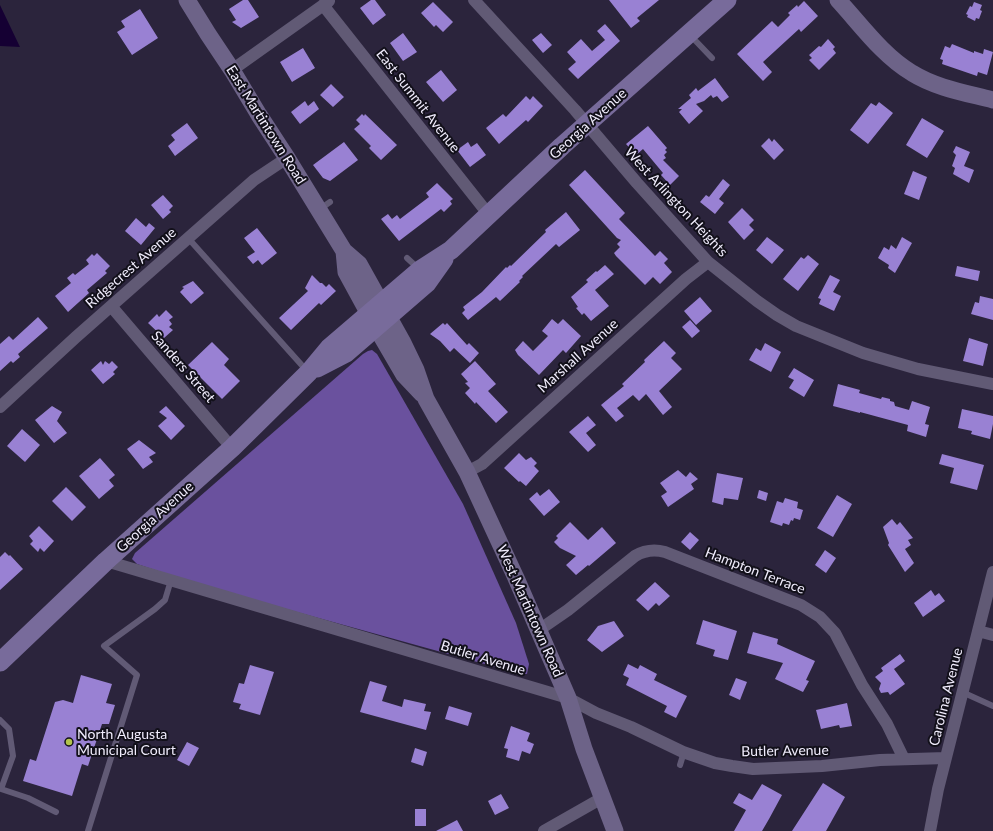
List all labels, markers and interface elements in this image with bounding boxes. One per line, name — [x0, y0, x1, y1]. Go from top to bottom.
street label: East Summit Avenue — [373, 46, 463, 156]
street label: East Martintown Road — [223, 62, 309, 188]
street label: Georgia Avenue — [546, 85, 630, 163]
street label: West Arlington Heights — [621, 144, 731, 260]
street label: Ridgecrest Avenue — [82, 224, 180, 312]
street label: Marshall Avenue — [534, 316, 622, 396]
street label: Sanders Street — [147, 328, 219, 406]
street label: Georgia Avenue — [113, 478, 197, 556]
street label: West Martintown Road — [493, 542, 567, 680]
street label: Hampton Terrace — [703, 544, 807, 598]
street label: Butler Avenue — [439, 637, 527, 679]
street label: Carolina Avenue — [926, 646, 966, 748]
place label: North Augusta Municipal Court — [77, 726, 176, 758]
marker: North Augusta Municipal Court — [64, 737, 74, 747]
street label: Butler Avenue — [741, 742, 829, 760]

